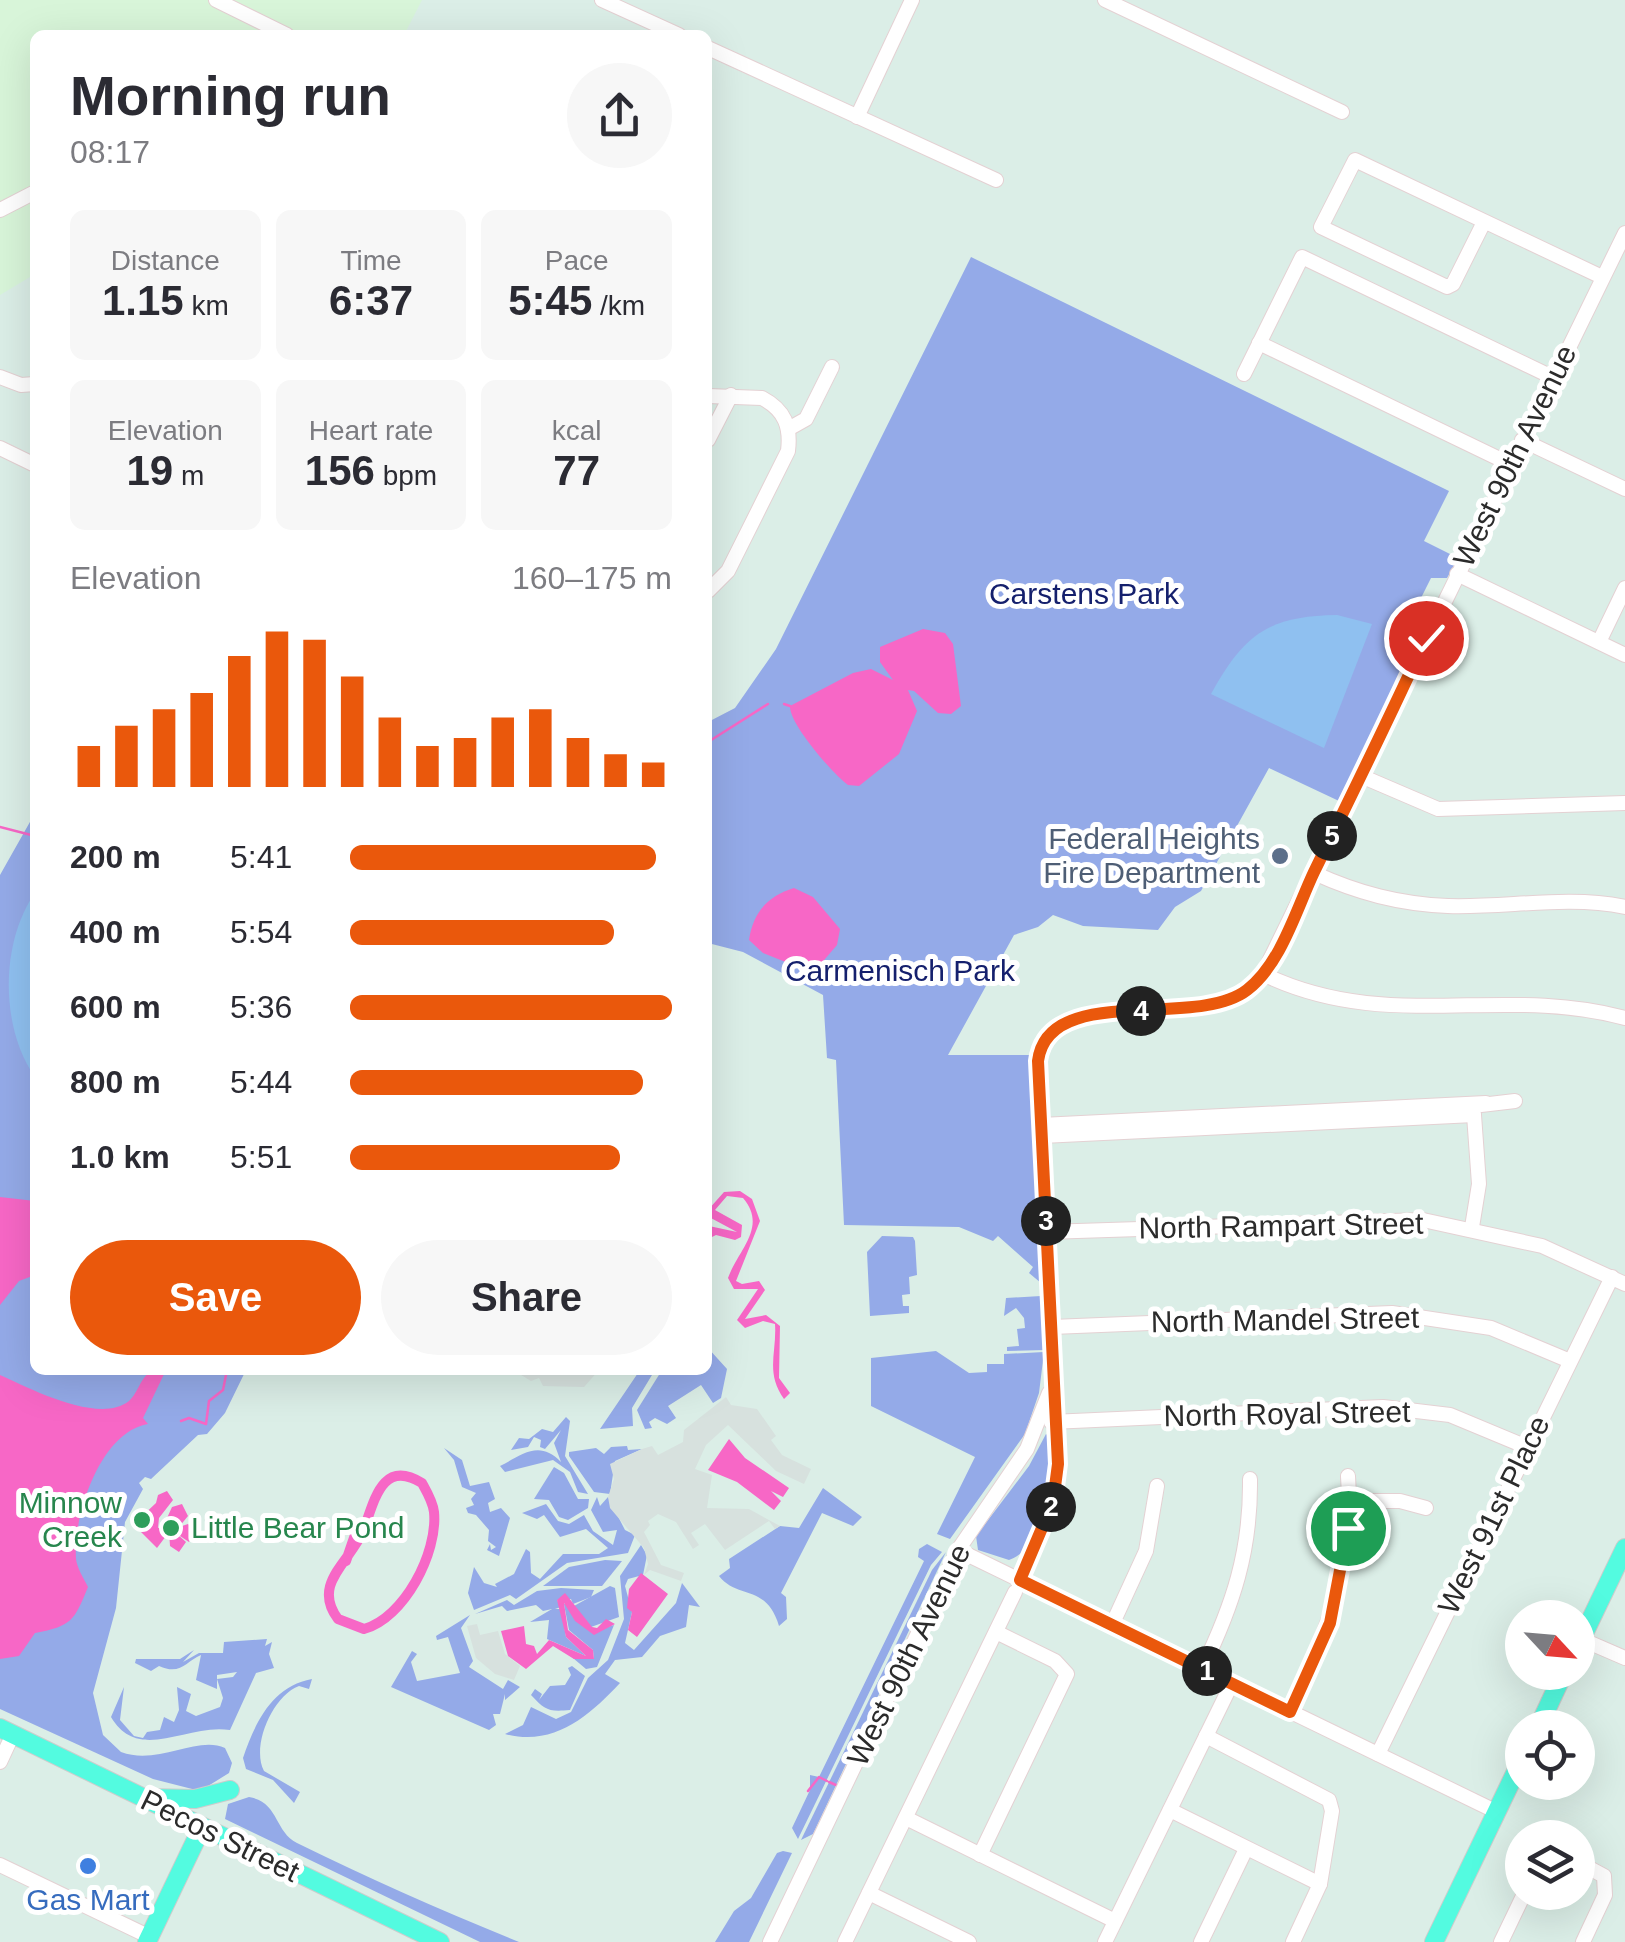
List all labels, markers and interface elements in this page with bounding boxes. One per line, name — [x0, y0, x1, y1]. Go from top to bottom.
button: share — [567, 63, 672, 168]
text: Morning run — [70, 65, 391, 127]
text: 08:17 — [70, 134, 150, 170]
text: Distance — [111, 245, 220, 276]
text: Time — [340, 245, 402, 276]
text: Pace — [545, 245, 609, 276]
text: 1.15 — [102, 277, 184, 324]
text: 6:37 — [329, 277, 413, 324]
text: 5:45 — [508, 277, 592, 324]
text: km — [184, 290, 229, 321]
text: /km — [592, 290, 645, 321]
street label: West 90th Avenue — [1447, 340, 1583, 572]
text: Elevation — [108, 415, 223, 446]
text: Heart rate — [309, 415, 433, 446]
text: kcal — [552, 415, 602, 446]
text: 19 — [126, 447, 173, 494]
text: 156 — [305, 447, 375, 494]
text: 77 — [553, 447, 600, 494]
text: m — [173, 460, 204, 491]
text: bpm — [375, 460, 437, 491]
text: Elevation — [70, 560, 202, 596]
text: 160–175 m — [512, 560, 672, 596]
park label: Carstens Park — [989, 577, 1180, 610]
pin — [1384, 596, 1469, 681]
icon: check — [1399, 611, 1454, 666]
pin: 5 — [1307, 811, 1357, 861]
text: 5 — [1324, 820, 1340, 851]
place label: Federal Heights Fire Department — [1043, 822, 1261, 889]
text: 200 m — [70, 839, 161, 875]
text: 5:41 — [230, 839, 292, 875]
marker: Federal Heights Fire Department — [1269, 845, 1291, 867]
text: 400 m — [70, 914, 161, 950]
text: 5:54 — [230, 914, 292, 950]
park label: Carmenisch Park — [785, 954, 1016, 987]
pin: 4 — [1116, 986, 1166, 1036]
text: 600 m — [70, 989, 161, 1025]
text: 5:36 — [230, 989, 292, 1025]
text: 4 — [1133, 995, 1149, 1026]
text: 800 m — [70, 1064, 161, 1100]
text: 5:44 — [230, 1064, 292, 1100]
text: 1.0 km — [70, 1139, 170, 1175]
text: 5:51 — [230, 1139, 292, 1175]
pin: 3 — [1021, 1196, 1071, 1246]
text: 3 — [1038, 1205, 1054, 1236]
street label: North Rampart Street — [1138, 1207, 1424, 1244]
button: Save — [70, 1240, 361, 1355]
button: Share — [381, 1240, 672, 1355]
street label: North Mandel Street — [1150, 1301, 1420, 1338]
street label: North Royal Street — [1163, 1395, 1411, 1432]
street label: West 91st Place — [1431, 1410, 1556, 1619]
pin: 2 — [1026, 1482, 1076, 1532]
place label: Minnow Creek — [19, 1486, 123, 1553]
pin — [1306, 1486, 1391, 1571]
text: 2 — [1043, 1491, 1059, 1522]
icon: arrive — [1321, 1501, 1376, 1556]
marker: Minnow Creek — [131, 1509, 153, 1531]
place label: Little Bear Pond — [191, 1511, 404, 1544]
marker: Little Bear Pond — [160, 1517, 182, 1539]
street label: West 90th Avenue — [841, 1539, 977, 1771]
north arrow — [1505, 1600, 1595, 1690]
map controls — [1505, 1600, 1595, 1910]
pin: 1 — [1182, 1646, 1232, 1696]
text: 1 — [1199, 1655, 1215, 1686]
button: locate — [1505, 1710, 1595, 1800]
street label: Pecos Street — [136, 1783, 305, 1888]
button: layers — [1505, 1820, 1595, 1910]
marker: Gas Mart — [77, 1855, 99, 1877]
place label: Gas Mart — [26, 1883, 150, 1916]

